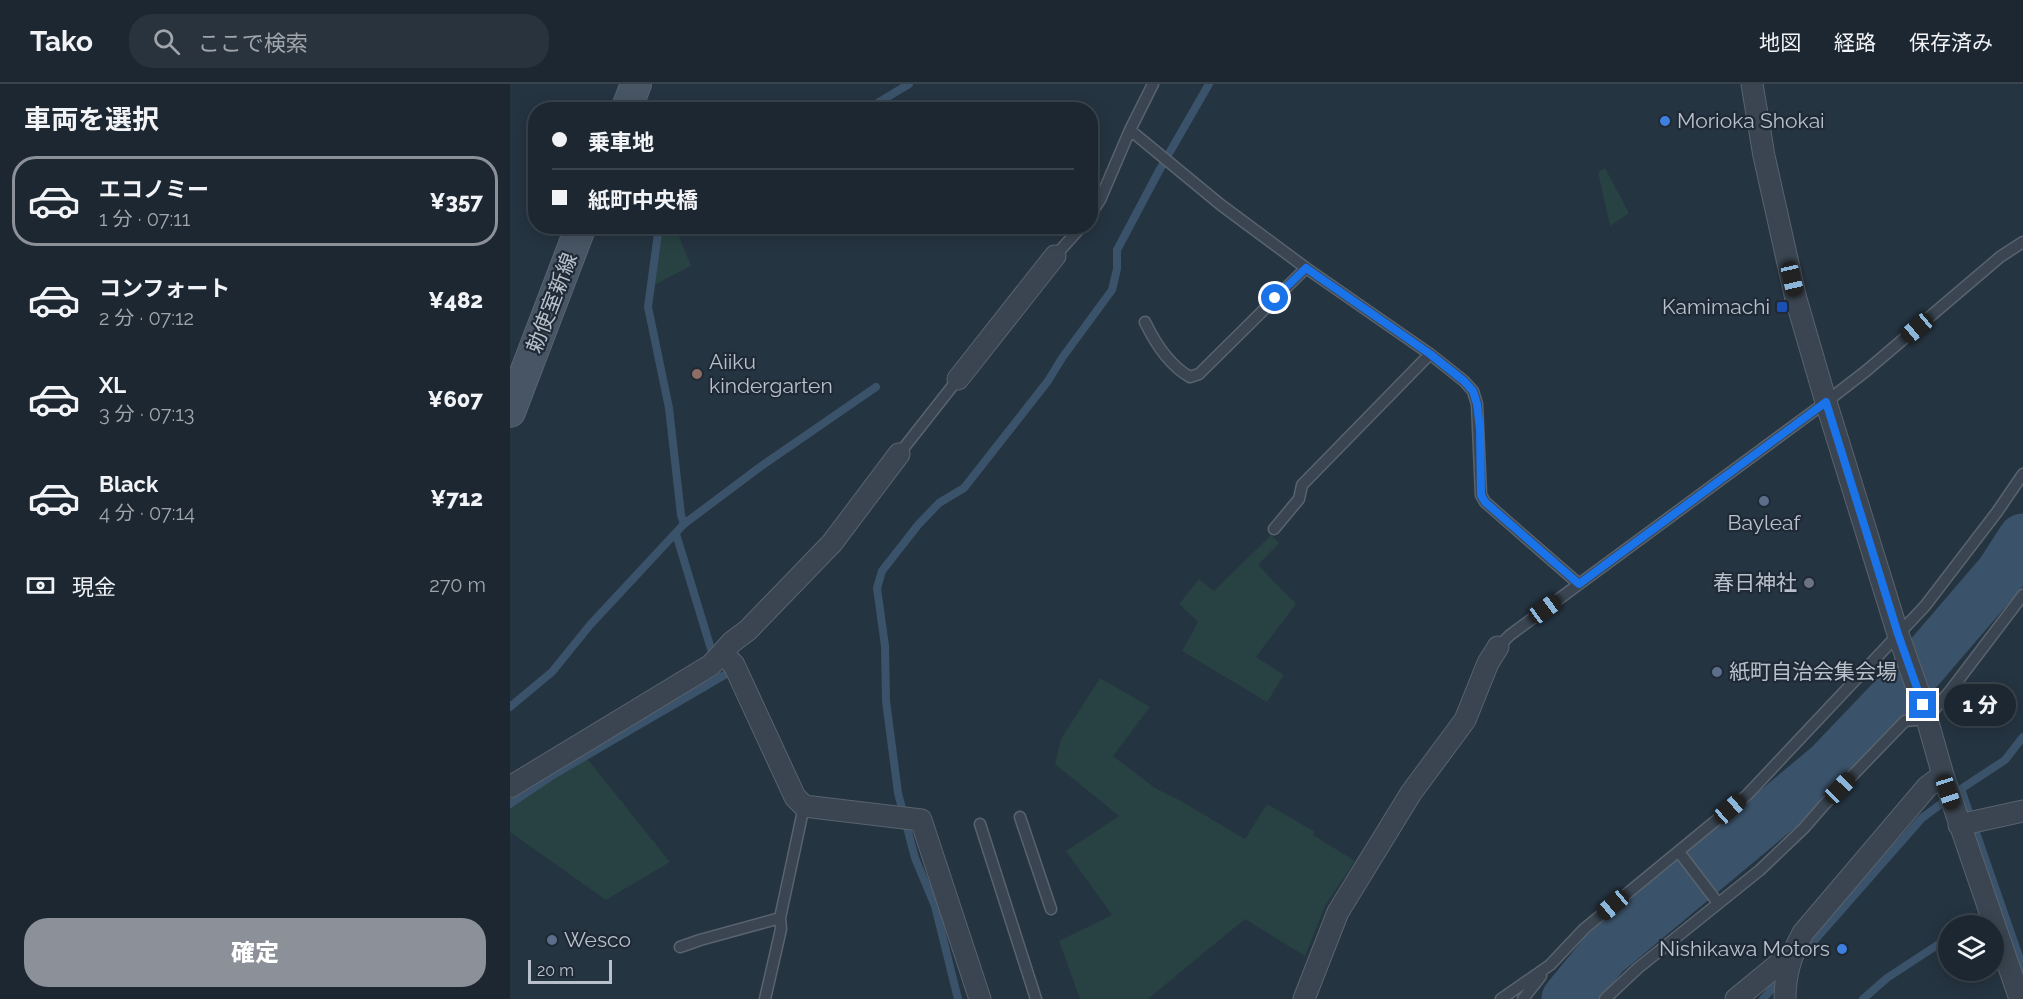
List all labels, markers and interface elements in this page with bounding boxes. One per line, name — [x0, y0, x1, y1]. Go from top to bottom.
search box — [129, 14, 549, 68]
text: Tako — [30, 25, 93, 58]
icon: search — [150, 25, 183, 58]
text: ここで検索 — [198, 30, 308, 56]
text: 地図 — [1759, 30, 1801, 55]
text: 経路 — [1834, 30, 1876, 55]
text: 保存済み — [1909, 30, 1993, 55]
text: 車両を選択 — [24, 104, 159, 135]
place label: Morioka Shokai — [1677, 108, 1825, 133]
marker: Morioka Shokai — [1658, 114, 1672, 128]
text: 乗車地 — [588, 129, 654, 155]
icon: car — [27, 174, 81, 228]
text: エコノミー — [99, 176, 209, 202]
text: 紙町中央橋 — [588, 187, 698, 213]
text: ¥357 — [430, 188, 483, 214]
text: 1 分 · 07:11 — [99, 207, 190, 231]
street label: 勅使室新線 — [521, 249, 582, 356]
car — [1779, 259, 1805, 299]
icon: car — [27, 273, 81, 327]
text: コンフォート — [99, 275, 230, 301]
route start — [1261, 284, 1288, 311]
text: ¥482 — [428, 287, 483, 313]
place label: Kamimachi — [1662, 294, 1770, 319]
marker: Kamimachi — [1775, 300, 1789, 314]
text: 2 分 · 07:12 — [99, 306, 194, 330]
car — [1897, 310, 1937, 346]
place label: Aiiku kindergarten — [709, 349, 833, 398]
marker: Aiiku kindergarten — [690, 367, 704, 381]
icon: car — [27, 372, 81, 426]
text: XL — [99, 372, 126, 398]
text: ¥607 — [427, 386, 483, 412]
text: 3 分 · 07:13 — [99, 402, 195, 426]
icon: car — [27, 471, 81, 525]
text: Black — [99, 471, 158, 497]
text: ¥712 — [430, 485, 483, 511]
marker: Bayleaf — [1757, 494, 1771, 508]
text: 4 分 · 07:14 — [99, 501, 195, 525]
place label: Bayleaf — [1728, 510, 1801, 535]
icon: cash — [24, 569, 57, 602]
place label: 春日神社 — [1713, 570, 1797, 595]
text: 270 m — [429, 573, 486, 597]
text: 現金 — [72, 574, 116, 600]
marker: 春日神社 — [1802, 576, 1816, 590]
car — [1525, 591, 1565, 627]
place label: 紙町自治会集会場 — [1729, 659, 1897, 684]
marker: 紙町自治会集会場 — [1710, 665, 1724, 679]
callout: 1 分 — [1944, 684, 2016, 726]
route end — [1909, 691, 1936, 718]
text: 1 分 — [1962, 693, 1998, 717]
car — [1821, 769, 1859, 807]
car — [1934, 772, 1962, 812]
car — [1711, 790, 1749, 828]
car — [1593, 887, 1633, 923]
map controls — [1938, 915, 2004, 981]
button: layers — [1938, 915, 2004, 981]
button: 確定 — [24, 918, 486, 987]
place label: Wesco — [564, 927, 631, 952]
marker: Wesco — [545, 933, 559, 947]
place label: Nishikawa Motors — [1659, 936, 1830, 961]
marker: Nishikawa Motors — [1835, 942, 1849, 956]
scale bar — [528, 957, 612, 984]
text: 20 m — [537, 961, 574, 980]

